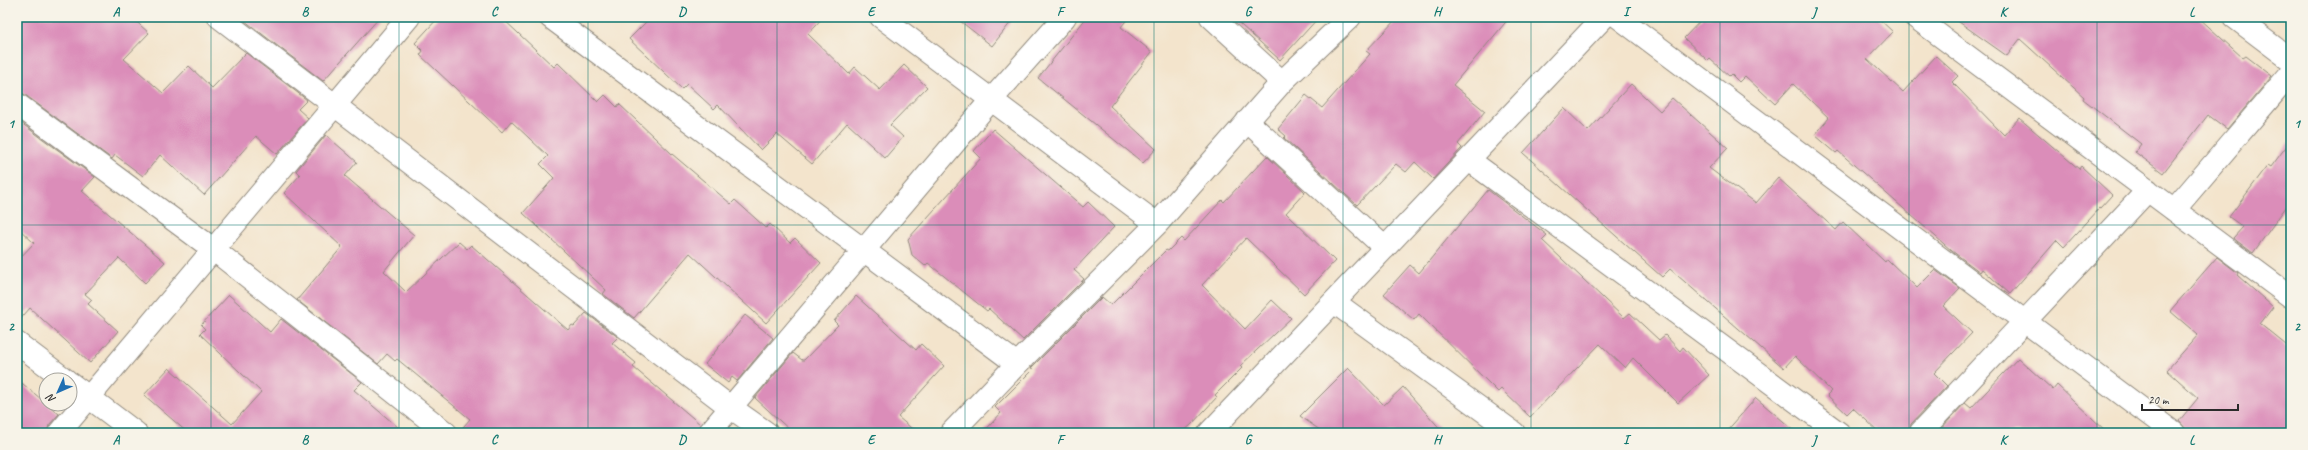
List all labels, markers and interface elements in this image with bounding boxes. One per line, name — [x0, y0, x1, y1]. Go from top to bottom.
text: A — [113, 4, 121, 20]
text: B — [302, 4, 310, 20]
text: C — [491, 4, 499, 20]
text: D — [678, 4, 687, 20]
text: E — [868, 4, 877, 20]
text: F — [1057, 4, 1066, 20]
text: G — [1245, 4, 1253, 20]
text: H — [1433, 4, 1443, 20]
text: I — [1623, 4, 1632, 20]
text: J — [1811, 4, 1818, 20]
text: K — [2000, 4, 2010, 20]
text: L — [2189, 4, 2196, 20]
text: 1 — [8, 116, 16, 132]
text: 1 — [2294, 116, 2302, 132]
text: 2 — [8, 319, 15, 335]
text: 2 — [2294, 319, 2301, 335]
north arrow — [38, 372, 78, 412]
scale bar — [2142, 386, 2238, 412]
text: N — [42, 390, 58, 406]
text: 20 m — [2148, 392, 2170, 408]
text: A — [113, 432, 121, 448]
text: B — [302, 432, 310, 448]
text: C — [491, 432, 499, 448]
text: D — [678, 432, 687, 448]
text: E — [868, 432, 877, 448]
text: F — [1057, 432, 1066, 448]
text: G — [1245, 432, 1253, 448]
text: H — [1433, 432, 1443, 448]
text: I — [1623, 432, 1632, 448]
text: J — [1811, 432, 1818, 448]
text: K — [2000, 432, 2010, 448]
text: L — [2189, 432, 2196, 448]

